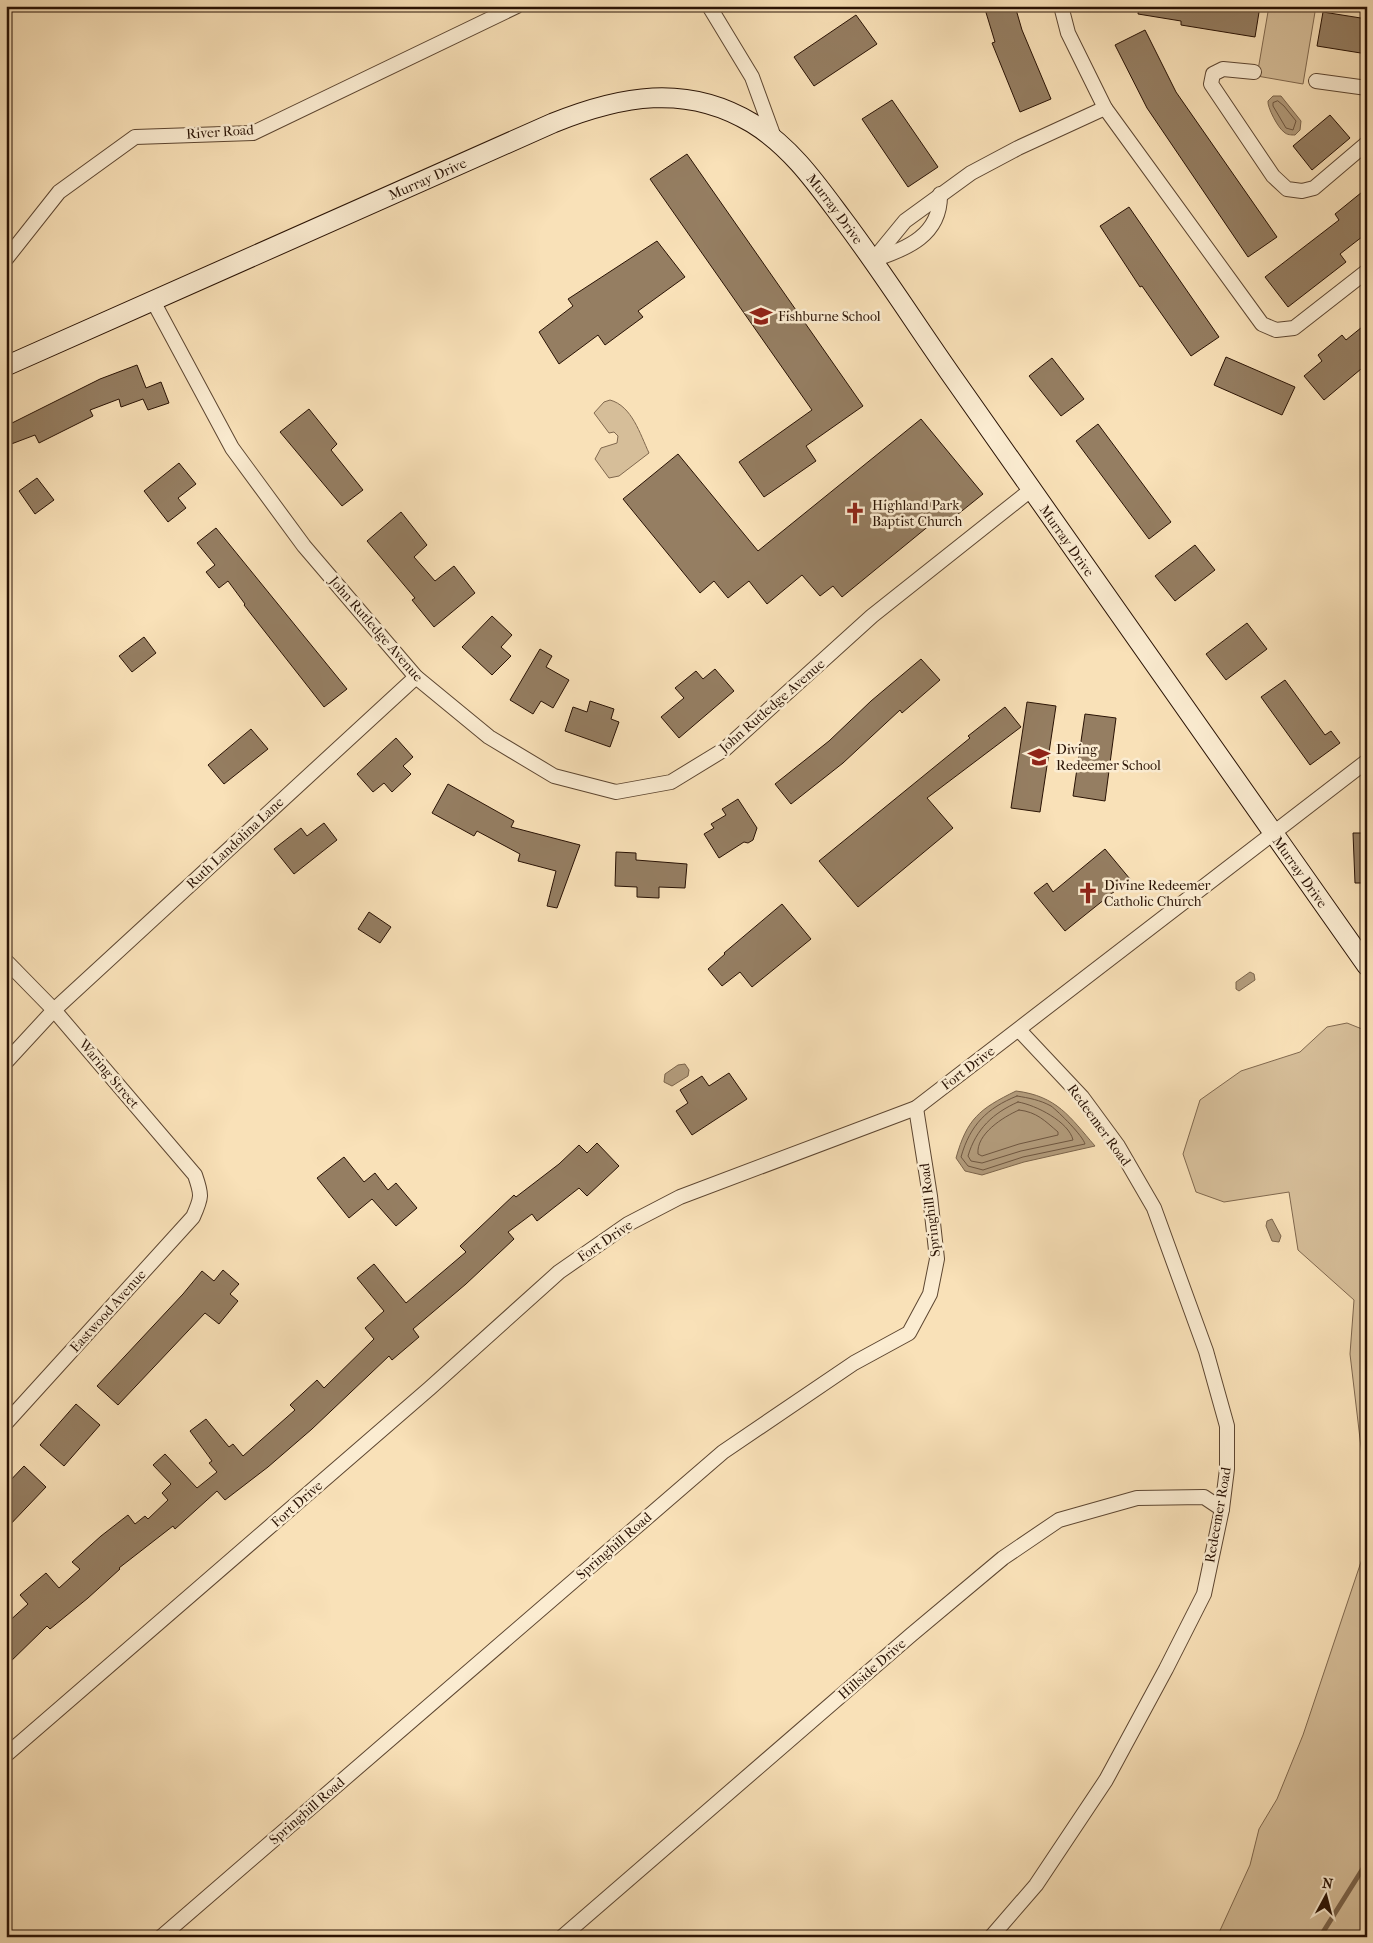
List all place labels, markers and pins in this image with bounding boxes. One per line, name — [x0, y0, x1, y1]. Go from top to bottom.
school or university icon: Fishburne School — [748, 303, 774, 329]
place label: Fishburne School — [778, 308, 881, 325]
place label: Highland Park Baptist Church — [872, 497, 963, 530]
church icon: Highland Park Baptist Church — [842, 500, 868, 526]
place label: Diving Redeemer School — [1056, 741, 1161, 774]
school or university icon: Diving Redeemer School — [1026, 744, 1052, 770]
place label: Divine Redeemer Catholic Church — [1104, 877, 1211, 910]
church icon: Divine Redeemer Catholic Church — [1075, 880, 1101, 906]

